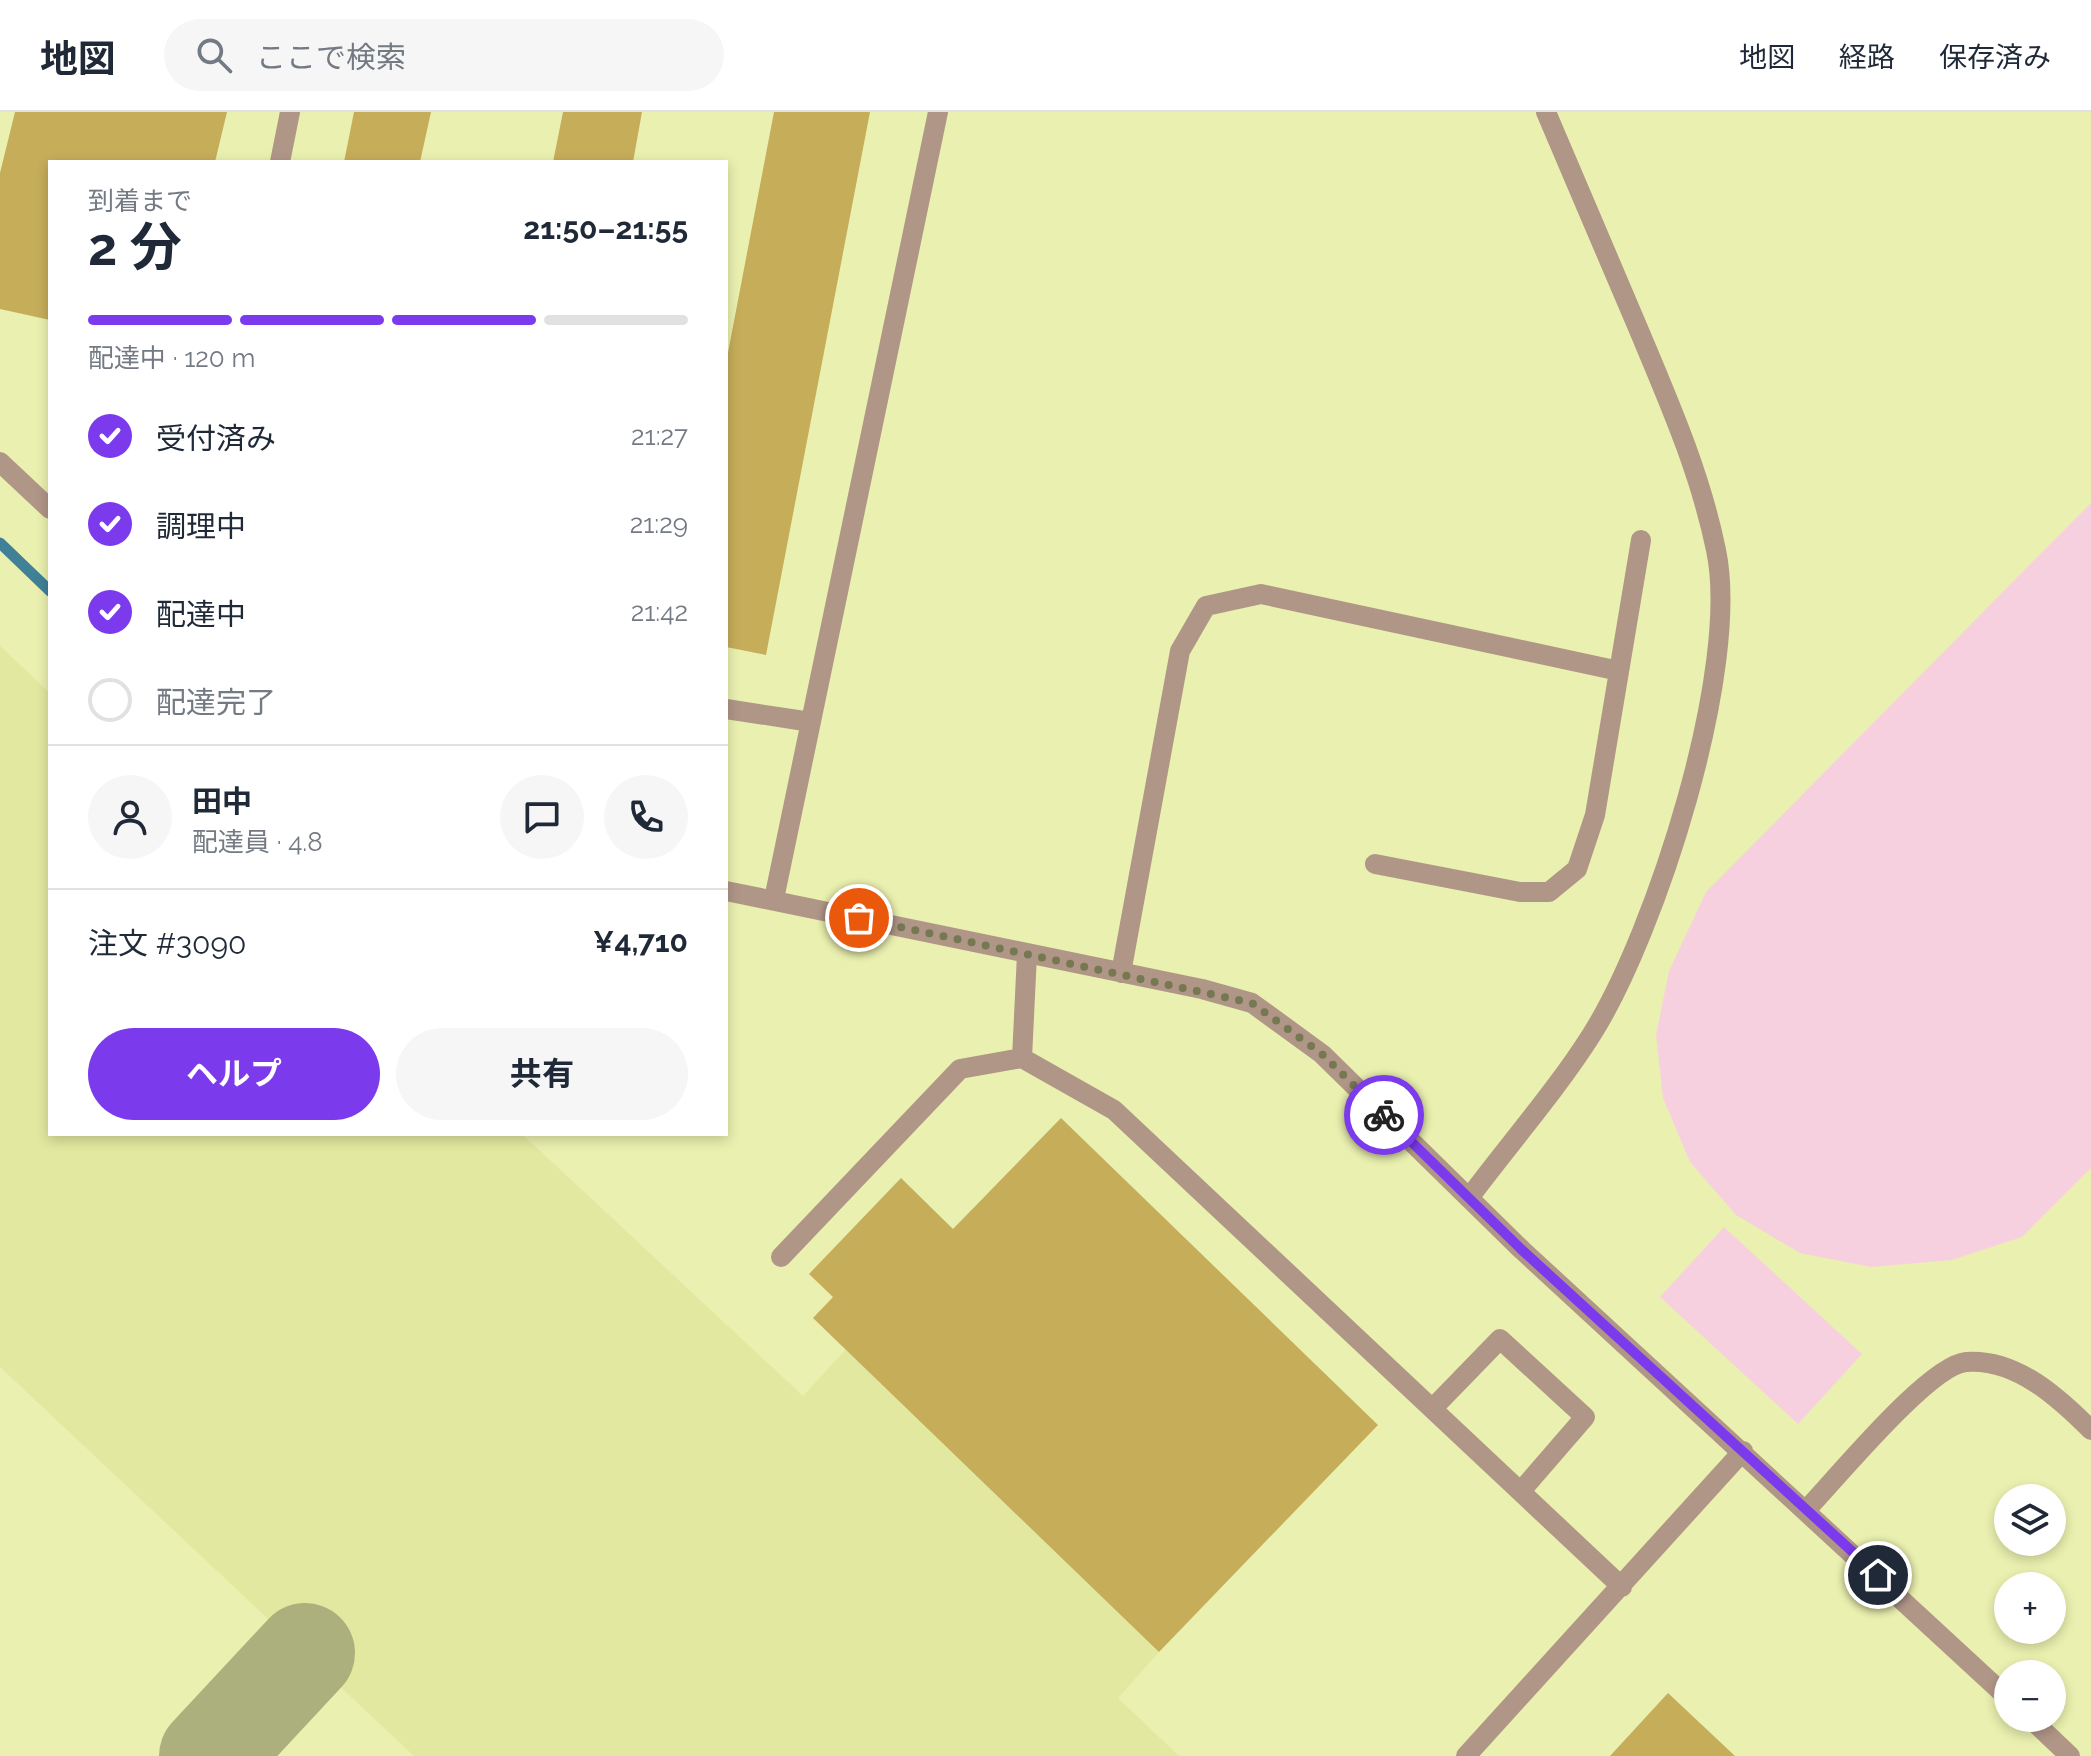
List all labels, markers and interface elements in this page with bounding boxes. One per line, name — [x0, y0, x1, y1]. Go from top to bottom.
search box — [164, 19, 724, 91]
icon: search — [192, 33, 236, 77]
text: 地図 — [40, 36, 116, 81]
text: ここで検索 — [256, 40, 406, 75]
text: 地図 — [1739, 41, 1795, 74]
text: 経路 — [1839, 41, 1895, 74]
text: 保存済み — [1939, 41, 2051, 74]
text: 到着まで — [88, 186, 192, 216]
text: 21:50–21:55 — [523, 211, 688, 246]
text: 2 分 — [88, 216, 182, 277]
text: 配達中 · 120 m — [88, 343, 255, 373]
icon: check — [88, 414, 132, 458]
text: 受付済み — [156, 421, 276, 456]
text: 21:27 — [631, 421, 688, 451]
icon: check — [88, 502, 132, 546]
text: 調理中 — [156, 509, 246, 544]
text: 21:29 — [630, 509, 688, 539]
icon: check — [88, 590, 132, 634]
text: 配達中 — [156, 597, 246, 632]
text: 21:42 — [631, 597, 688, 627]
text: 配達完了 — [156, 685, 276, 720]
button: person — [88, 775, 172, 859]
button: chat — [500, 775, 584, 859]
button: phone — [604, 775, 688, 859]
text: 田中 — [192, 784, 252, 819]
text: 配達員 · 4.8 — [192, 827, 323, 857]
pin — [825, 884, 893, 952]
icon: bag — [837, 896, 881, 940]
text: ¥4,710 — [593, 924, 688, 959]
text: 注文 #3090 — [88, 926, 246, 961]
button: ヘルプ — [88, 1028, 380, 1120]
button: 共有 — [396, 1028, 688, 1120]
courier — [1344, 1075, 1424, 1155]
icon: bike — [1362, 1093, 1406, 1137]
map controls — [1994, 1484, 2066, 1732]
button: layers — [1994, 1484, 2066, 1556]
pin — [1844, 1541, 1912, 1609]
icon: home — [1856, 1553, 1900, 1597]
button: + — [1994, 1572, 2066, 1644]
button: − — [1994, 1660, 2066, 1732]

